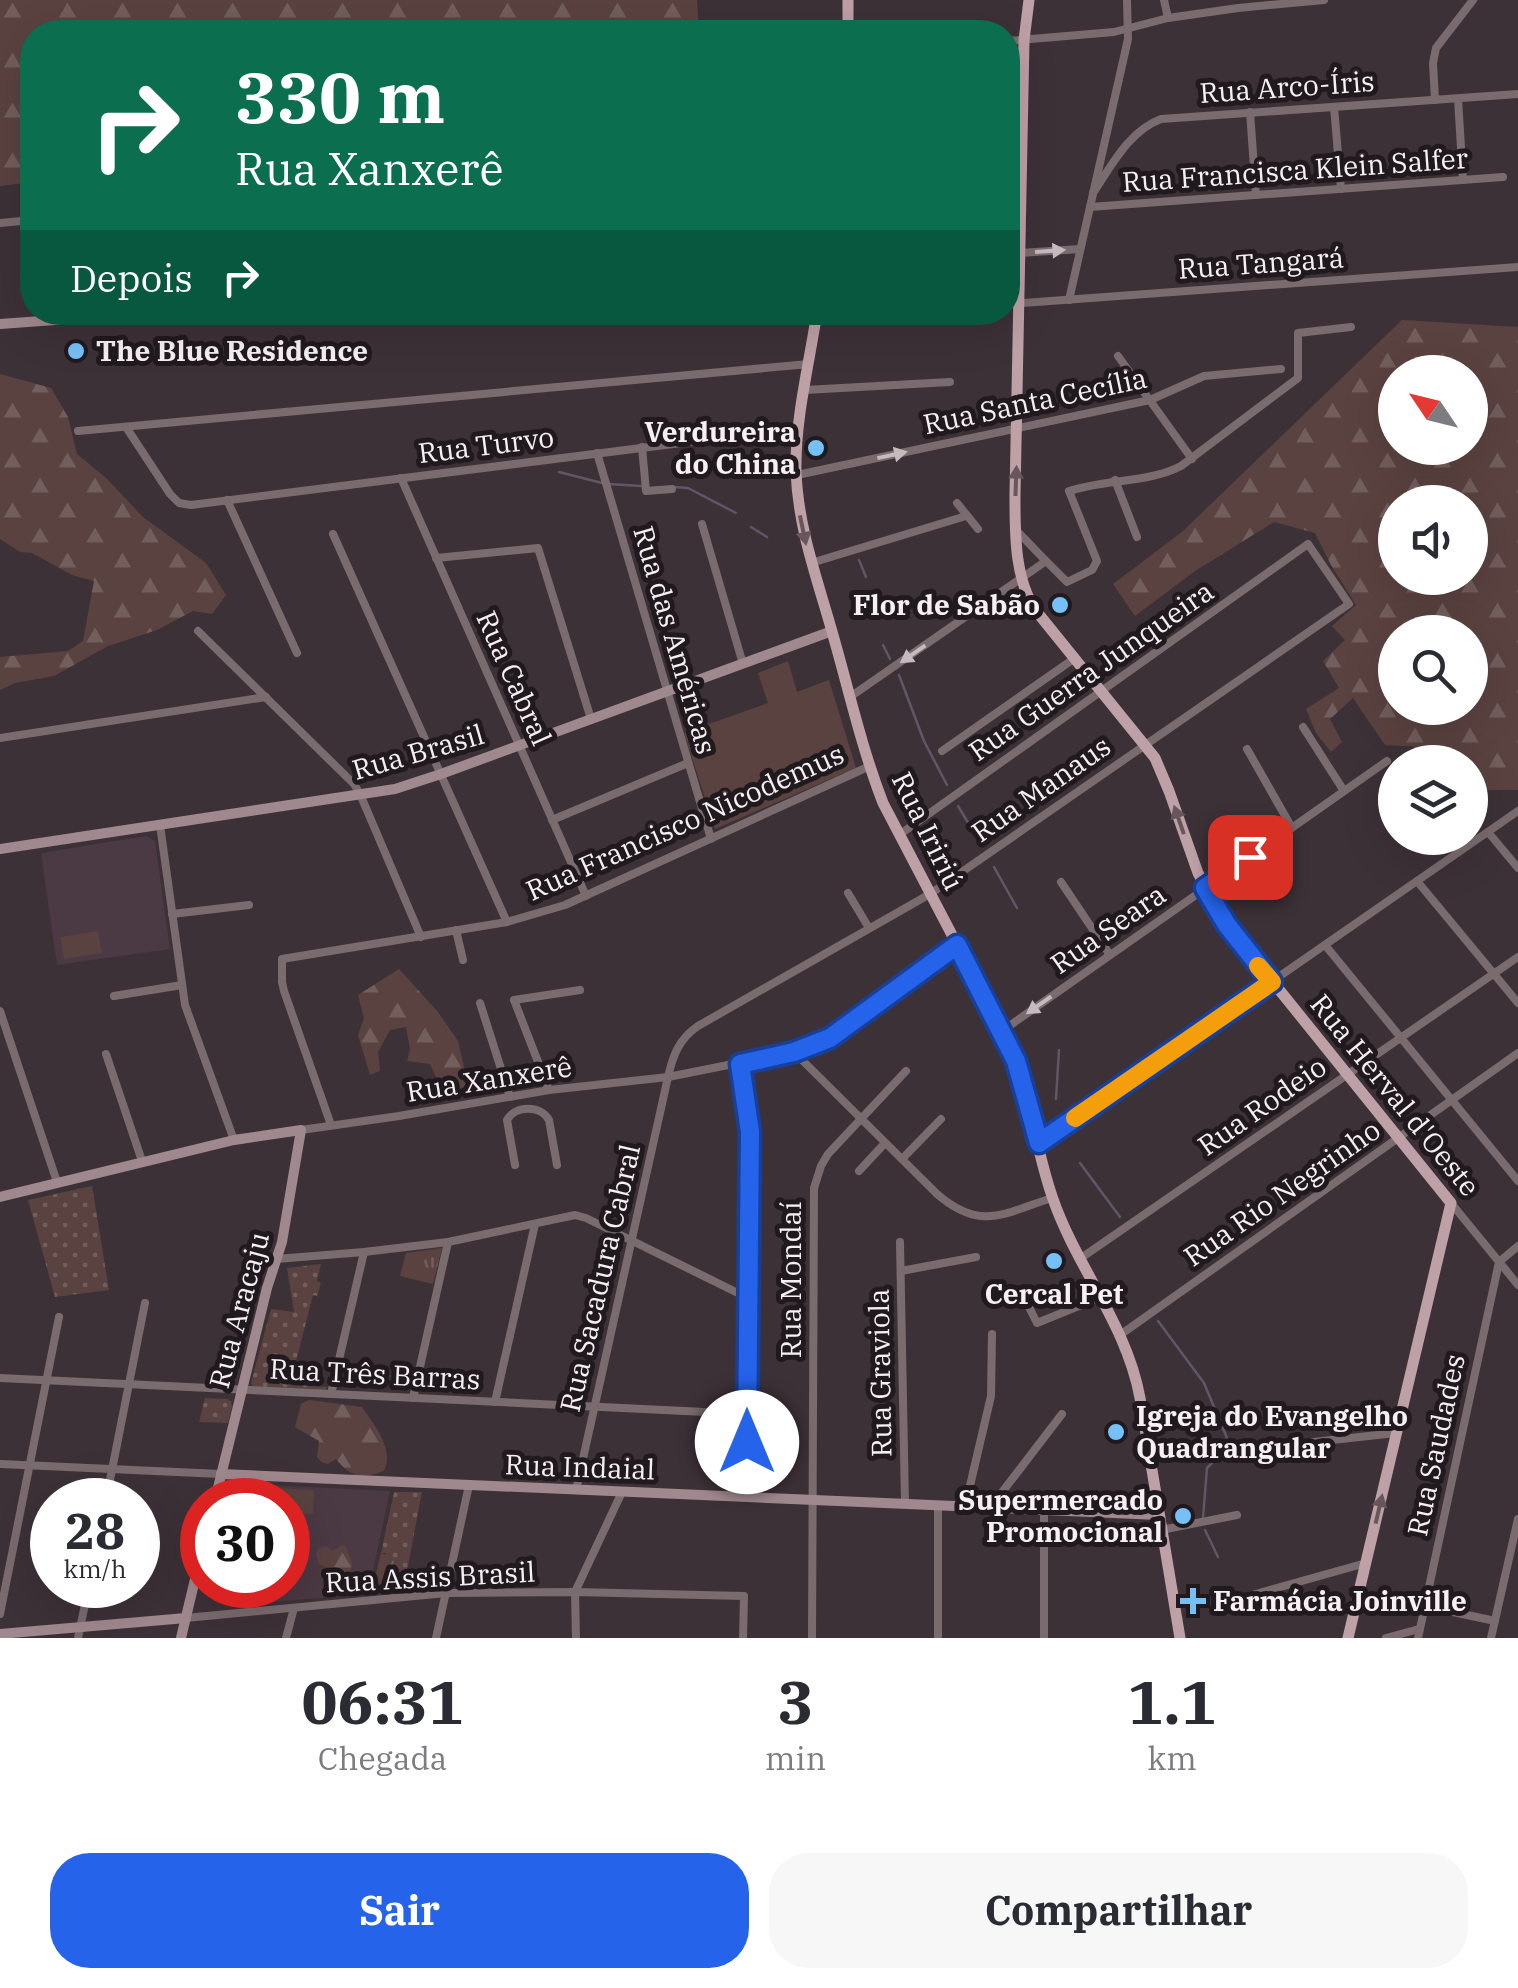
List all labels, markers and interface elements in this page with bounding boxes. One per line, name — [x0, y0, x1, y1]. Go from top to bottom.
text: 330 m — [235, 51, 445, 142]
icon: right — [70, 60, 200, 190]
street label: Rua Arco-Íris — [1198, 62, 1376, 111]
text: Rua Xanxerê — [235, 139, 504, 197]
street label: Rua Francisca Klein Salfer — [1121, 139, 1470, 200]
street label: Rua Tangará — [1177, 238, 1345, 287]
one-way arrow — [1034, 243, 1066, 259]
icon: right — [213, 250, 268, 305]
text: Depois — [70, 253, 193, 302]
place label: The Blue Residence — [96, 332, 368, 369]
marker: The Blue Residence — [65, 340, 87, 362]
north arrow — [1378, 355, 1488, 465]
map controls — [1378, 355, 1488, 855]
street label: Rua Santa Cecília — [920, 359, 1150, 442]
place label: Verdureira do China — [644, 413, 796, 482]
street label: Rua Turvo — [416, 418, 556, 471]
marker: Verdureira do China — [805, 437, 827, 459]
one-way arrow — [877, 447, 908, 462]
one-way arrow — [1008, 465, 1024, 497]
button: sound — [1378, 485, 1488, 595]
one-way arrow — [796, 515, 812, 546]
street label: Rua das Américas — [625, 521, 726, 758]
street label: Rua Guerra Junqueira — [961, 572, 1220, 769]
place label: Flor de Sabão — [853, 586, 1040, 623]
marker: Flor de Sabão — [1049, 594, 1071, 616]
street label: Rua Cabral — [468, 605, 561, 751]
button: search — [1378, 615, 1488, 725]
one-way arrow — [899, 644, 926, 663]
street label: Rua Brasil — [348, 715, 488, 788]
street label: Rua Manaus — [964, 727, 1117, 850]
street label: Rua Francisco Nicodemus — [520, 735, 850, 908]
button: layers — [1378, 745, 1488, 855]
street label: Rua Iririú — [884, 765, 973, 896]
one-way arrow — [1171, 805, 1186, 835]
pin — [1208, 815, 1293, 900]
icon: arrive — [1223, 830, 1278, 885]
street label: Rua Seara — [1043, 875, 1173, 982]
street label: Rua Herval d'Oeste — [1302, 986, 1488, 1203]
one-way arrow — [1026, 994, 1053, 1014]
street label: Rua Xanxerê — [404, 1047, 574, 1110]
street label: Rua Rodeio — [1190, 1048, 1333, 1163]
street label: Rua Rio Negrinho — [1176, 1111, 1387, 1274]
street label: Rua Sacadura Cabral — [551, 1140, 648, 1415]
street label: Rua Mondaí — [772, 1201, 809, 1359]
street label: Rua Aracaju — [200, 1228, 277, 1392]
marker: Cercal Pet — [1043, 1250, 1065, 1272]
place label: Cercal Pet — [984, 1275, 1124, 1312]
street label: Rua Graviola — [860, 1288, 899, 1458]
street label: Rua Três Barras — [269, 1350, 481, 1397]
street label: Rua Saudades — [1398, 1351, 1473, 1539]
position arrow — [695, 1390, 799, 1494]
place label: Igreja do Evangelho Quadrangular — [1136, 1397, 1408, 1466]
marker: Igreja do Evangelho Quadrangular — [1105, 1421, 1127, 1443]
street label: Rua Indaial — [504, 1445, 656, 1488]
speed limit sign: 30 — [180, 1478, 310, 1608]
place label: Supermercado Promocional — [958, 1481, 1163, 1550]
one-way arrow — [1371, 1493, 1387, 1524]
text: 28 — [65, 1498, 125, 1563]
marker: Supermercado Promocional — [1172, 1505, 1194, 1527]
text: km/h — [63, 1552, 127, 1585]
street label: Rua Assis Brasil — [324, 1553, 536, 1600]
place label: Farmácia Joinville — [1213, 1582, 1467, 1619]
marker: Farmácia Joinville — [1182, 1590, 1204, 1612]
text: 06:31 — [301, 1662, 464, 1741]
text: 3 — [778, 1662, 814, 1741]
text: 1.1 — [1128, 1662, 1217, 1741]
text: Chegada — [318, 1737, 447, 1779]
text: min — [765, 1737, 826, 1779]
text: km — [1147, 1737, 1197, 1779]
button: Sair — [50, 1853, 749, 1968]
button: Compartilhar — [769, 1853, 1468, 1968]

